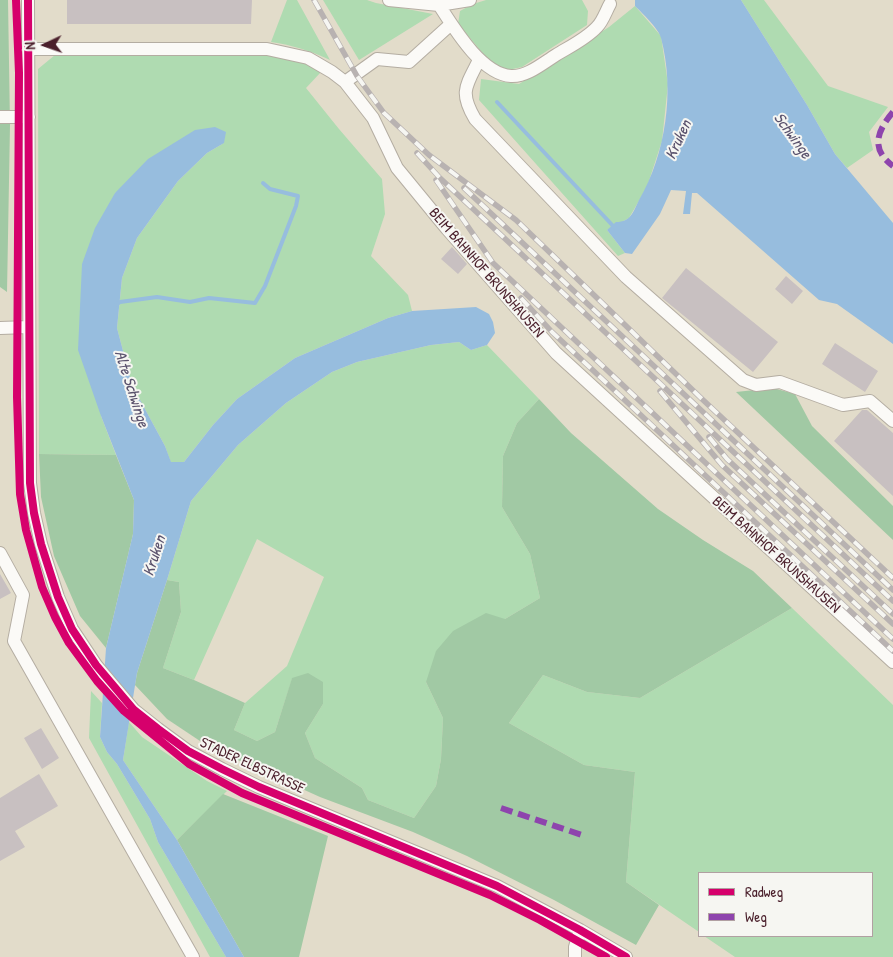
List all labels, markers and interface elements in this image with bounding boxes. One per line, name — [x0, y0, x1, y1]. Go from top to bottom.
north arrow — [20, 20, 70, 70]
text: N — [20, 42, 39, 50]
water label: Schwinge — [769, 109, 815, 163]
water label: Kruken — [662, 117, 696, 163]
street label: BEIM BAHNHOF BRUNSHAUSEN — [425, 204, 547, 342]
water label: Alte Schwinge — [110, 348, 152, 430]
street label: BEIM BAHNHOF BRUNSHAUSEN — [708, 493, 844, 617]
water label: Kruken — [140, 533, 170, 579]
street label: STADER ELBSTRASSE — [197, 734, 307, 798]
legend — [698, 872, 873, 937]
text: Radweg — [745, 881, 783, 902]
text: Weg — [745, 906, 767, 927]

